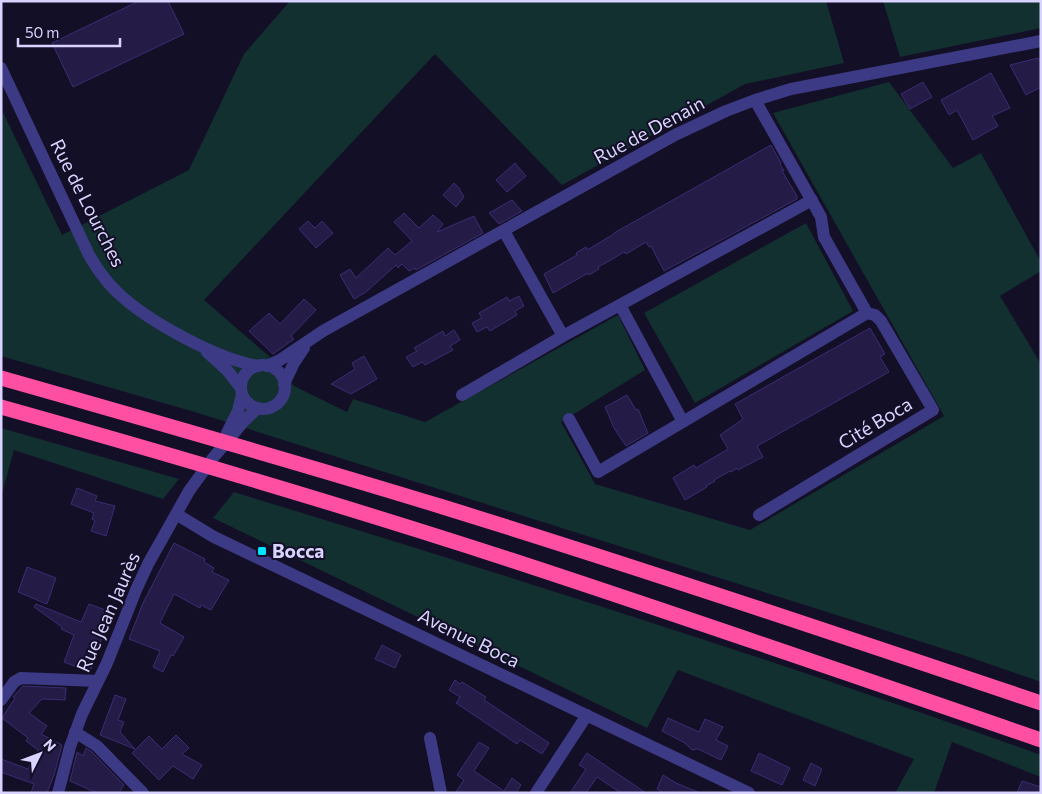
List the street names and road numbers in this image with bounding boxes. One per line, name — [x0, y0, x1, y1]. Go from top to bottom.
street label: Rue de Denain — [589, 91, 708, 168]
street label: Rue de Lourches — [46, 135, 131, 271]
street label: Cité Boca — [834, 392, 916, 454]
street label: Rue Jean Jaurès — [71, 548, 144, 675]
street label: Avenue Boca — [415, 603, 524, 672]

